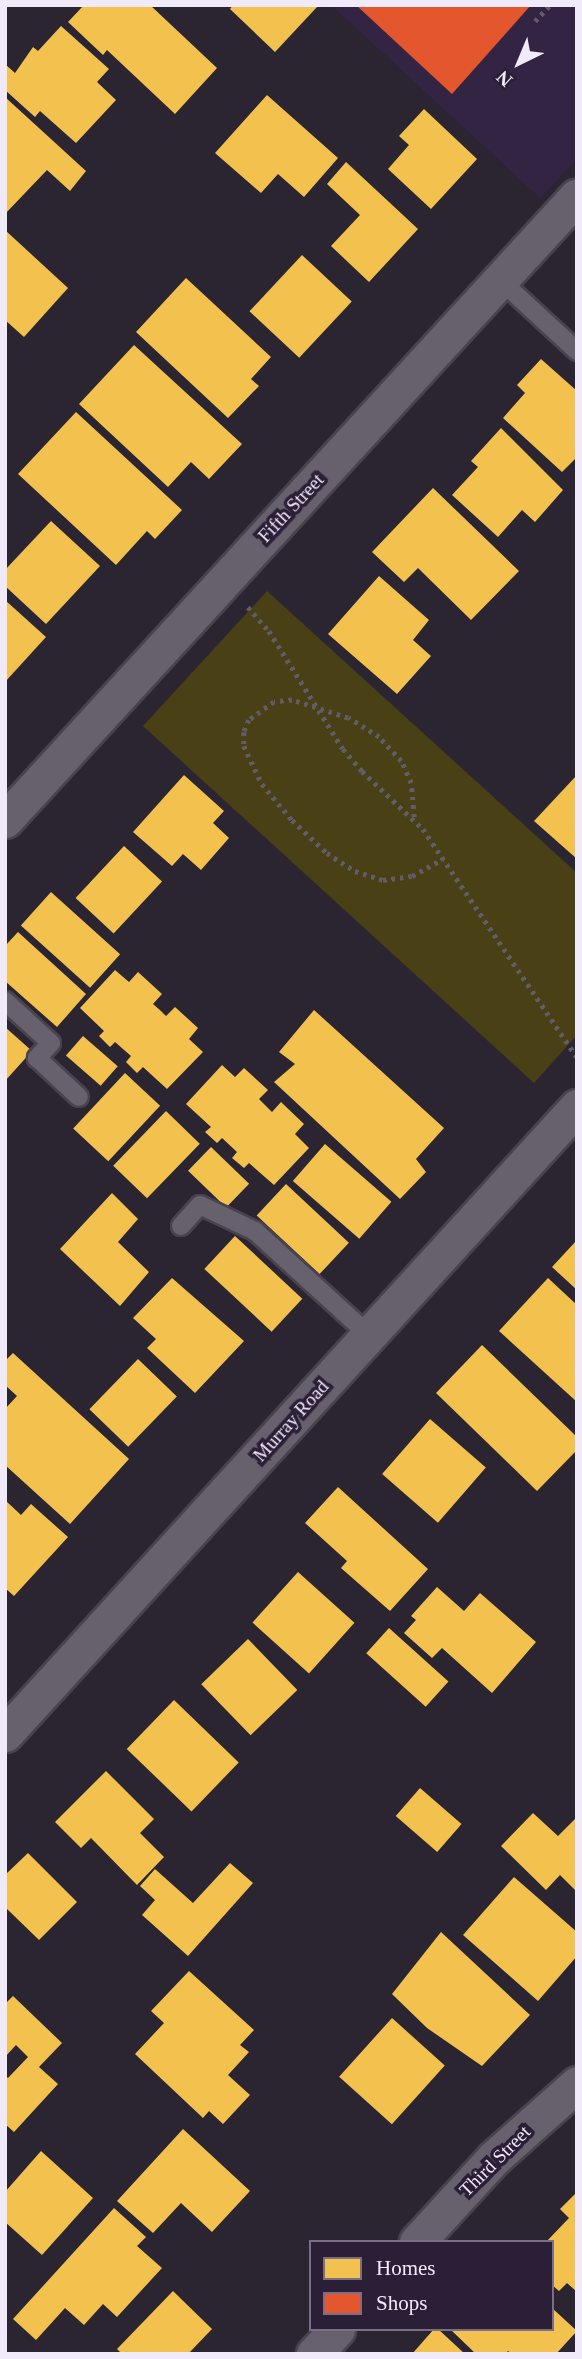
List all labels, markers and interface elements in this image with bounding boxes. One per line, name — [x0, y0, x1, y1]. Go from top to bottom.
north arrow — [484, 28, 554, 98]
text: N — [492, 66, 517, 91]
street label: Fifth Street — [253, 469, 329, 547]
street label: Murray Road — [248, 1376, 334, 1466]
street label: Third Street — [455, 2121, 535, 2201]
legend — [309, 2240, 554, 2331]
text: Homes — [376, 2256, 436, 2280]
text: Shops — [376, 2291, 427, 2315]

